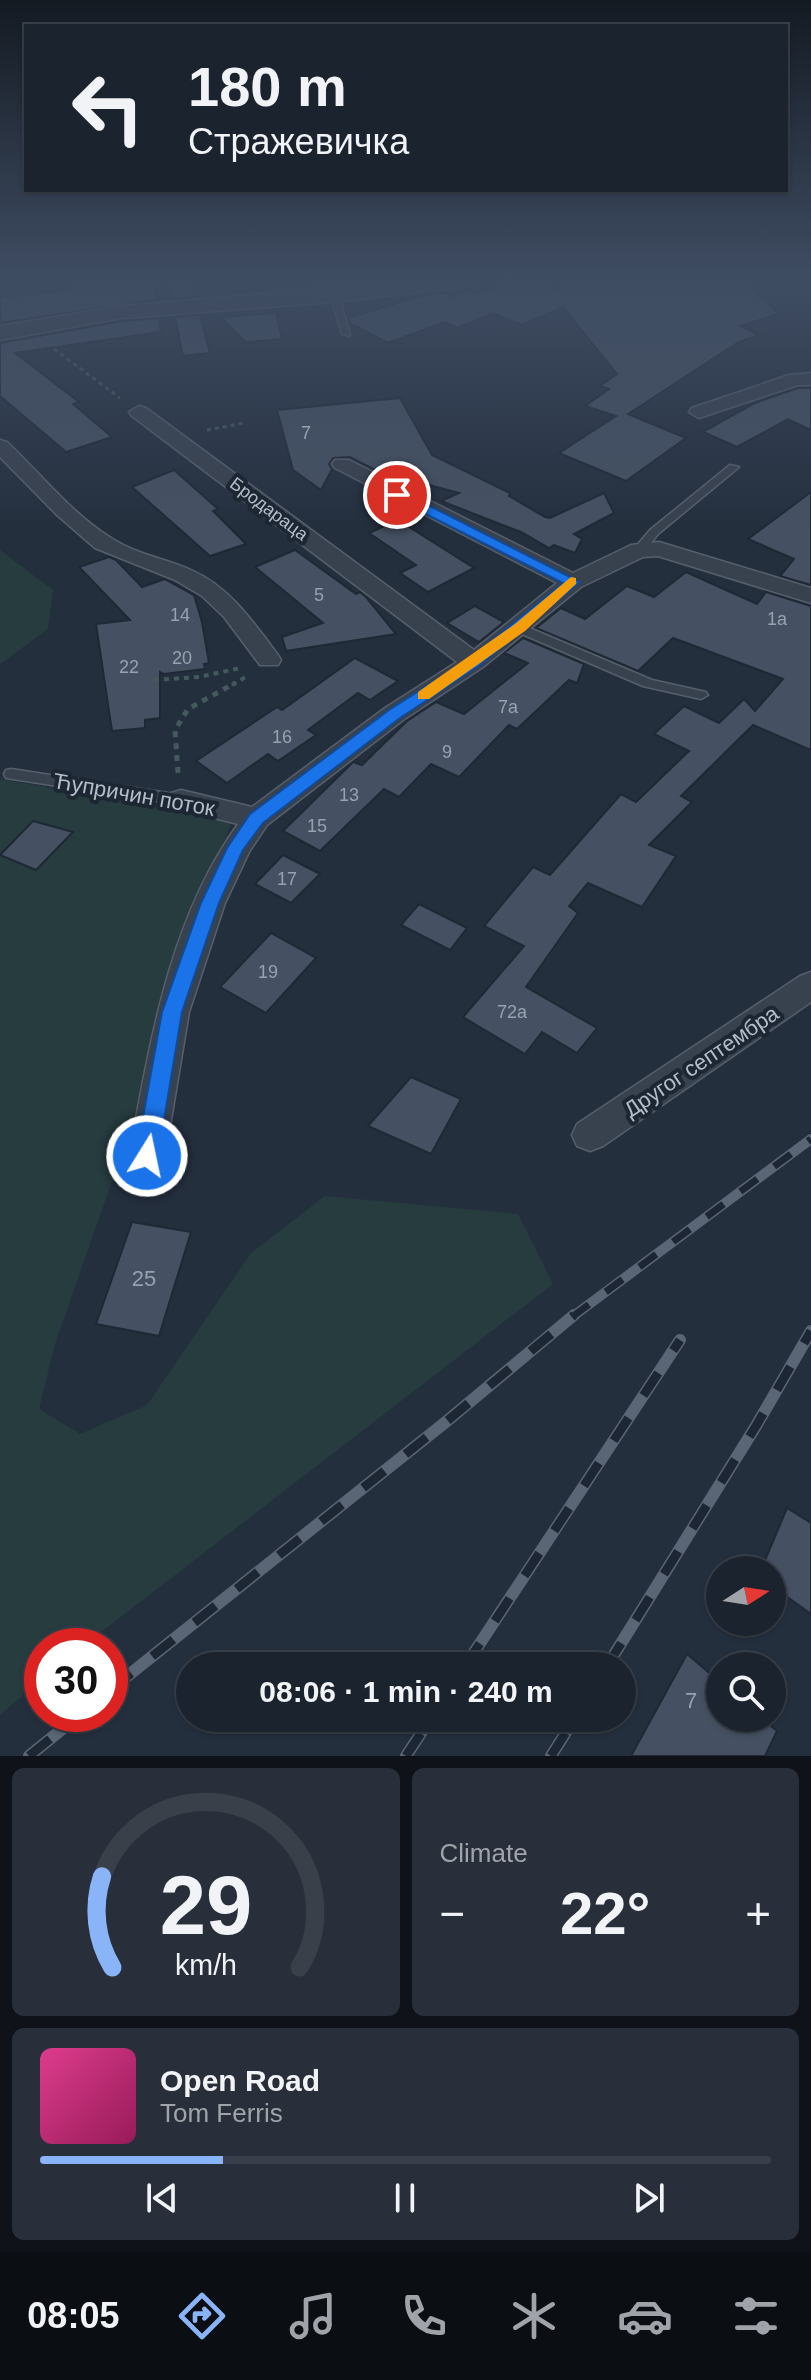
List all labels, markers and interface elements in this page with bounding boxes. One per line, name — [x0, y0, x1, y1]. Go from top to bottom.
text: 180 m — [188, 55, 347, 118]
icon: left — [56, 56, 160, 160]
text: Стражевичка — [188, 121, 409, 162]
house number: 7 — [301, 423, 311, 443]
pin — [363, 461, 431, 529]
street label: Бродараца — [226, 473, 313, 545]
icon: arrive — [375, 473, 419, 517]
house number: 5 — [314, 585, 324, 605]
house number: 14 — [170, 605, 190, 625]
house number: 1a — [767, 609, 788, 629]
house number: 20 — [172, 648, 192, 668]
house number: 22 — [119, 657, 139, 677]
house number: 7a — [498, 697, 519, 717]
house number: 16 — [272, 727, 292, 747]
house number: 9 — [442, 742, 452, 762]
street label: Ћупричин поток — [51, 768, 217, 821]
house number: 13 — [339, 785, 359, 805]
house number: 15 — [307, 816, 327, 836]
house number: 17 — [277, 869, 297, 889]
house number: 19 — [258, 962, 278, 982]
street label: Другог септембра — [619, 1000, 784, 1122]
house number: 72a — [497, 1002, 528, 1022]
position arrow — [105, 1114, 189, 1198]
house number: 25 — [132, 1266, 156, 1291]
north arrow — [706, 1556, 786, 1636]
map controls — [706, 1556, 786, 1732]
speed limit sign: 30 — [24, 1628, 128, 1732]
button: search — [706, 1652, 786, 1732]
text: 08:06 · 1 min · 240 m — [259, 1675, 553, 1708]
house number: 7 — [685, 1688, 697, 1713]
text: Climate — [440, 1838, 528, 1868]
text: 29 — [159, 1859, 252, 1952]
text: 22° — [560, 1880, 651, 1947]
text: − — [440, 1889, 465, 1938]
text: + — [745, 1889, 771, 1938]
text: km/h — [175, 1949, 237, 1981]
text: Open Road — [160, 2064, 320, 2097]
text: Tom Ferris — [160, 2098, 283, 2128]
icon: previous — [140, 2176, 184, 2220]
icon: pause — [383, 2176, 427, 2220]
icon: next — [627, 2176, 671, 2220]
icon: directions — [174, 2288, 230, 2344]
icon: music — [285, 2288, 341, 2344]
icon: phone — [396, 2288, 452, 2344]
icon: climate — [506, 2288, 562, 2344]
icon: car — [617, 2288, 673, 2344]
icon: filters — [728, 2288, 784, 2344]
text: 08:05 — [27, 2295, 119, 2336]

